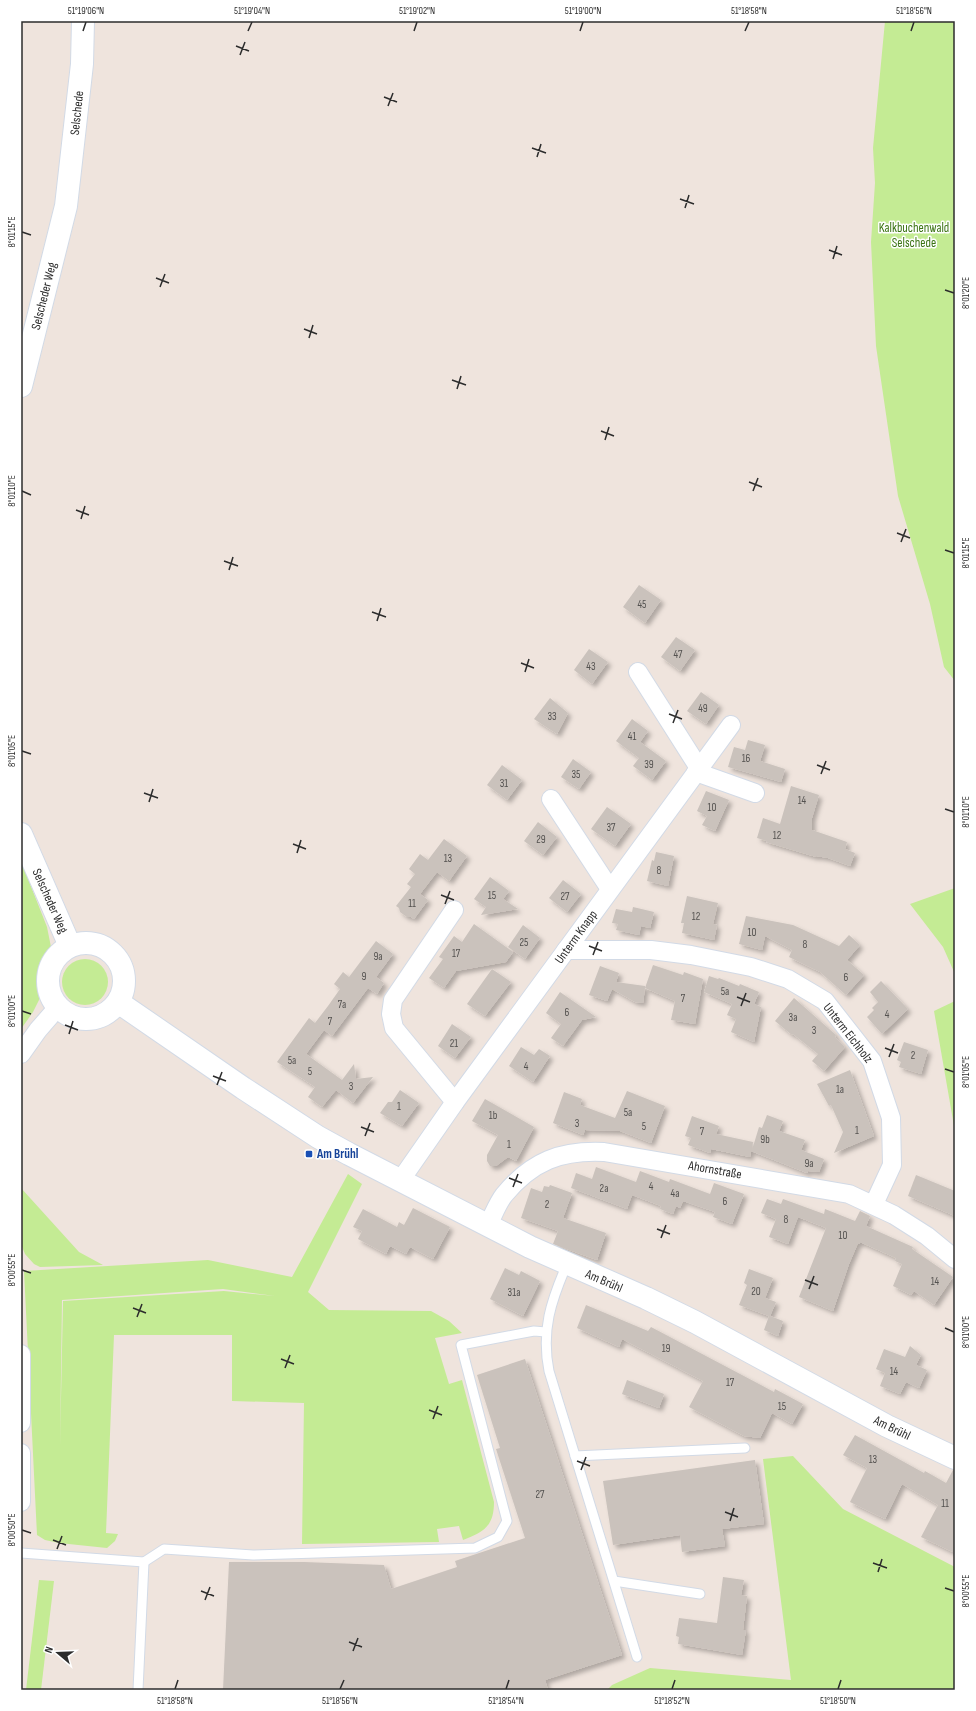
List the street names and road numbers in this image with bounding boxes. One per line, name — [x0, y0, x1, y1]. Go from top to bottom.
street label: Selschede — [67, 90, 87, 136]
street label: Selscheder Weg — [28, 261, 60, 331]
street label: Selscheder Weg — [29, 866, 71, 936]
street label: Unterm Knapp — [551, 907, 601, 967]
street label: Unterm Eichholz — [820, 1000, 877, 1067]
street label: Ahornstraße — [686, 1157, 743, 1183]
street label: Am Brühl — [582, 1266, 625, 1296]
street label: Am Brühl — [870, 1412, 913, 1444]

